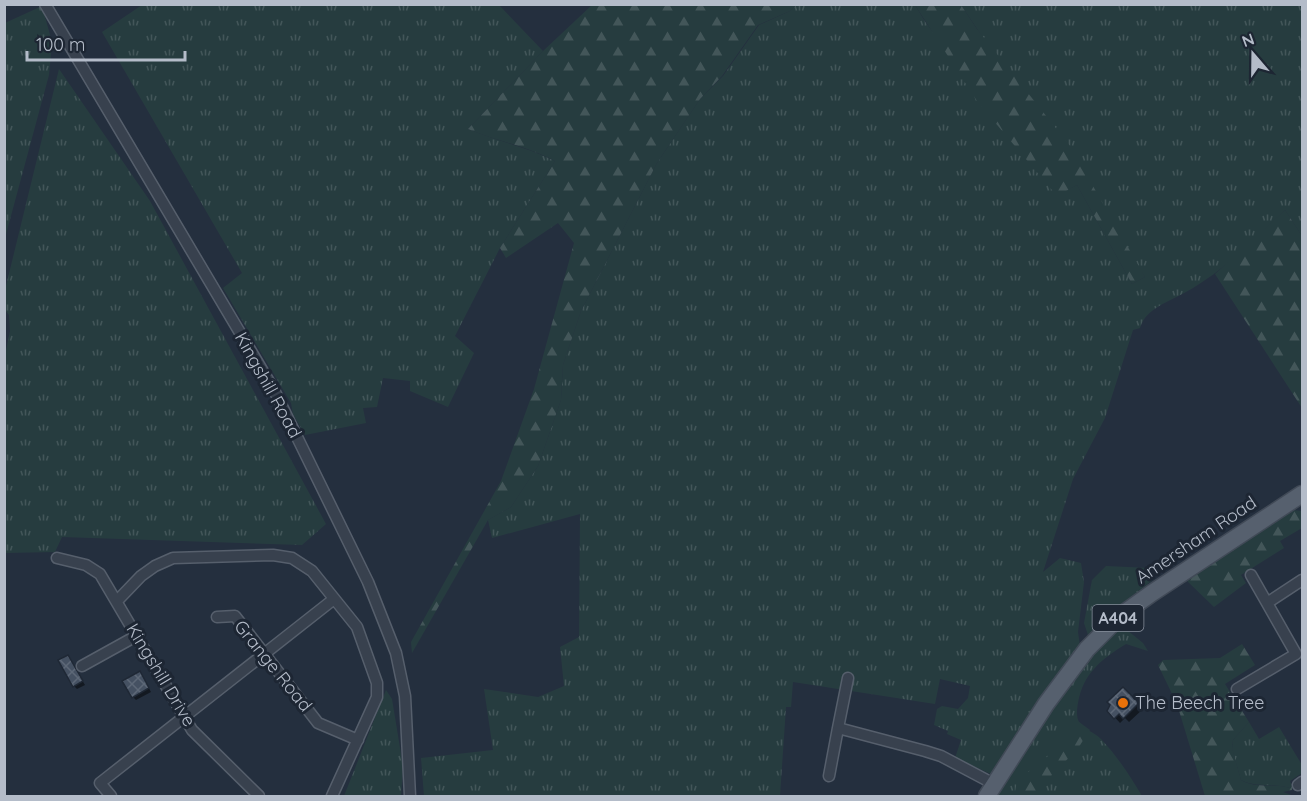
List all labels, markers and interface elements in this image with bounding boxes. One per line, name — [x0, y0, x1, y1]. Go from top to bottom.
scale bar — [27, 24, 184, 62]
north arrow — [1223, 24, 1283, 84]
text: N — [1239, 28, 1257, 51]
text: 100 m — [36, 33, 85, 56]
street label: Kingshill Road — [230, 328, 307, 442]
street label: Amersham Road — [1131, 491, 1260, 588]
road number: A404 — [1092, 605, 1144, 631]
street label: Grange Road — [229, 615, 317, 716]
street label: Kingshill Drive — [122, 619, 201, 731]
place label: The Beech Tree — [1135, 691, 1264, 714]
marker: The Beech Tree — [1116, 696, 1130, 710]

